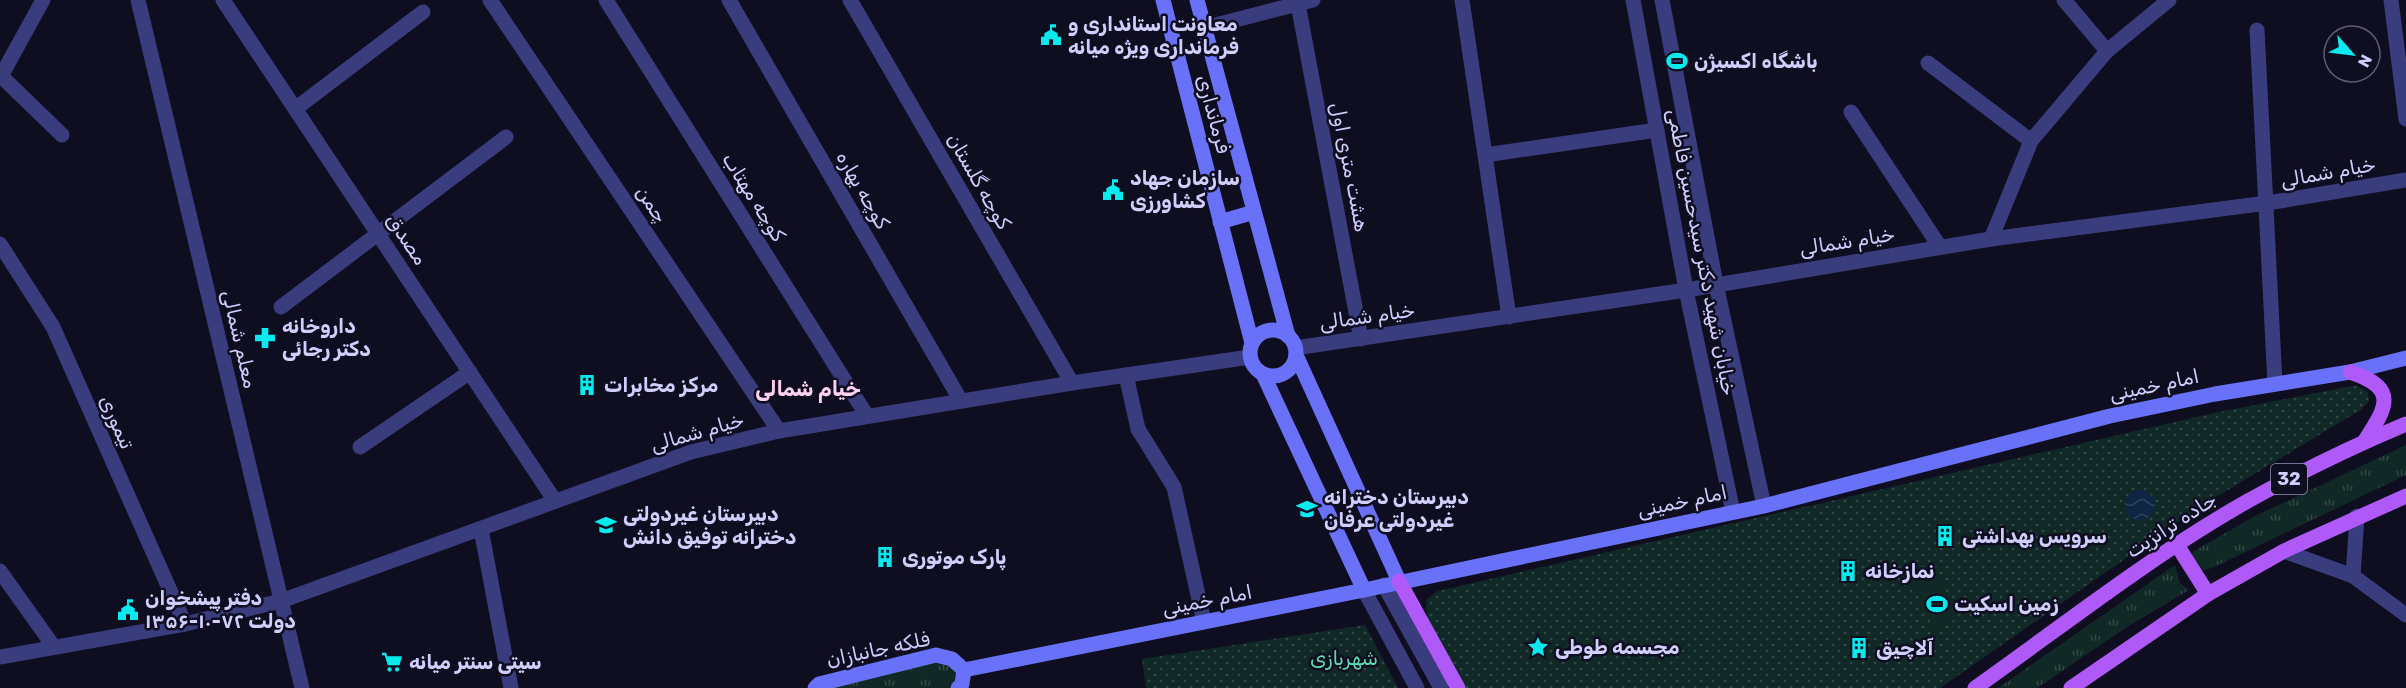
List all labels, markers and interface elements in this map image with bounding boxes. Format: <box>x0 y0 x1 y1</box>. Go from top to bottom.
place label: معاونت استانداری و فرمانداری ویژه میانه <box>1068 12 1239 59</box>
public building icon: معاونت استانداری و فرمانداری ویژه میانه <box>1039 23 1063 47</box>
north arrow <box>2322 24 2382 84</box>
sports icon: باشگاه اکسیژن <box>1665 49 1689 73</box>
place label: باشگاه اکسیژن <box>1694 49 1818 73</box>
text: N <box>2354 51 2376 70</box>
street label: فرمانداری <box>1192 72 1236 156</box>
street label: هشت متری اول <box>1326 100 1374 234</box>
street label: خیابان شهید دکتر سیدحسین فاطمی <box>1662 107 1742 397</box>
street label: کوچه گلستان <box>942 129 1016 233</box>
street label: کوچه بهاره <box>831 147 895 233</box>
street label: کوچه مهتاب <box>717 148 791 246</box>
street label: خیام شمالی <box>2278 152 2378 194</box>
place label: سازمان جهاد کشاورزی <box>1130 166 1240 213</box>
public building icon: سازمان جهاد کشاورزی <box>1101 178 1125 202</box>
street label: چمن <box>631 181 673 227</box>
street label: مصدق <box>381 209 433 269</box>
street label: خیام شمالی <box>1798 222 1897 262</box>
street label: معلم شمالی <box>216 287 263 391</box>
street label: خیام شمالی <box>1318 297 1417 337</box>
place label: داروخانه دکتر رجائی <box>282 314 371 361</box>
pharmacy icon: داروخانه دکتر رجائی <box>253 326 277 350</box>
street label: امام خمینی <box>2107 364 2202 408</box>
building icon: مرکز مخابرات <box>575 373 599 397</box>
place label: مرکز مخابرات <box>604 373 718 397</box>
district label: خیام شمالی <box>755 376 861 403</box>
street label: تیموری <box>95 391 139 453</box>
street label: خیام شمالی <box>647 407 747 459</box>
road number: 32 <box>2271 464 2307 494</box>
street label: امام خمینی <box>1635 480 1730 524</box>
place label: دبیرستان دخترانه غیردولتی عرفان <box>1324 485 1469 532</box>
street label: جاده ترانزیت <box>2121 487 2221 563</box>
school or university icon: دبیرستان دخترانه غیردولتی عرفان <box>1295 497 1319 521</box>
place label: دبیرستان غیردولتی دخترانه توفیق دانش <box>623 502 796 549</box>
school or university icon: دبیرستان غیردولتی دخترانه توفیق دانش <box>594 513 618 537</box>
building icon: سرویس بهداشتی <box>1933 524 1957 548</box>
place label: سرویس بهداشتی <box>1962 524 2107 548</box>
building icon: پارک موتوری <box>873 545 897 569</box>
place label: پارک موتوری <box>902 545 1006 571</box>
building icon: نمازخانه <box>1836 559 1860 583</box>
place label: نمازخانه <box>1865 559 1934 583</box>
street label: امام خمینی <box>1160 580 1254 622</box>
place label: دفتر پیشخوان دولت ۷۲-۱۰-۱۳۵۶ <box>145 586 296 633</box>
sports icon: زمین اسکیت <box>1925 592 1949 616</box>
place label: زمین اسکیت <box>1954 592 2059 616</box>
public building icon: دفتر پیشخوان دولت ۷۲-۱۰-۱۳۵۶ <box>116 598 140 622</box>
street label: فلکه جانبازان <box>824 626 932 672</box>
place icon: مجسمه طوطی <box>1526 635 1550 659</box>
place label: مجسمه طوطی <box>1555 635 1680 659</box>
building icon: آلاچیق <box>1847 636 1871 660</box>
place label: آلاچیق <box>1876 636 1933 660</box>
park label: شهربازی <box>1310 646 1378 670</box>
supermarket icon: سیتی سنتر میانه <box>380 650 404 674</box>
place label: سیتی سنتر میانه <box>409 650 542 674</box>

